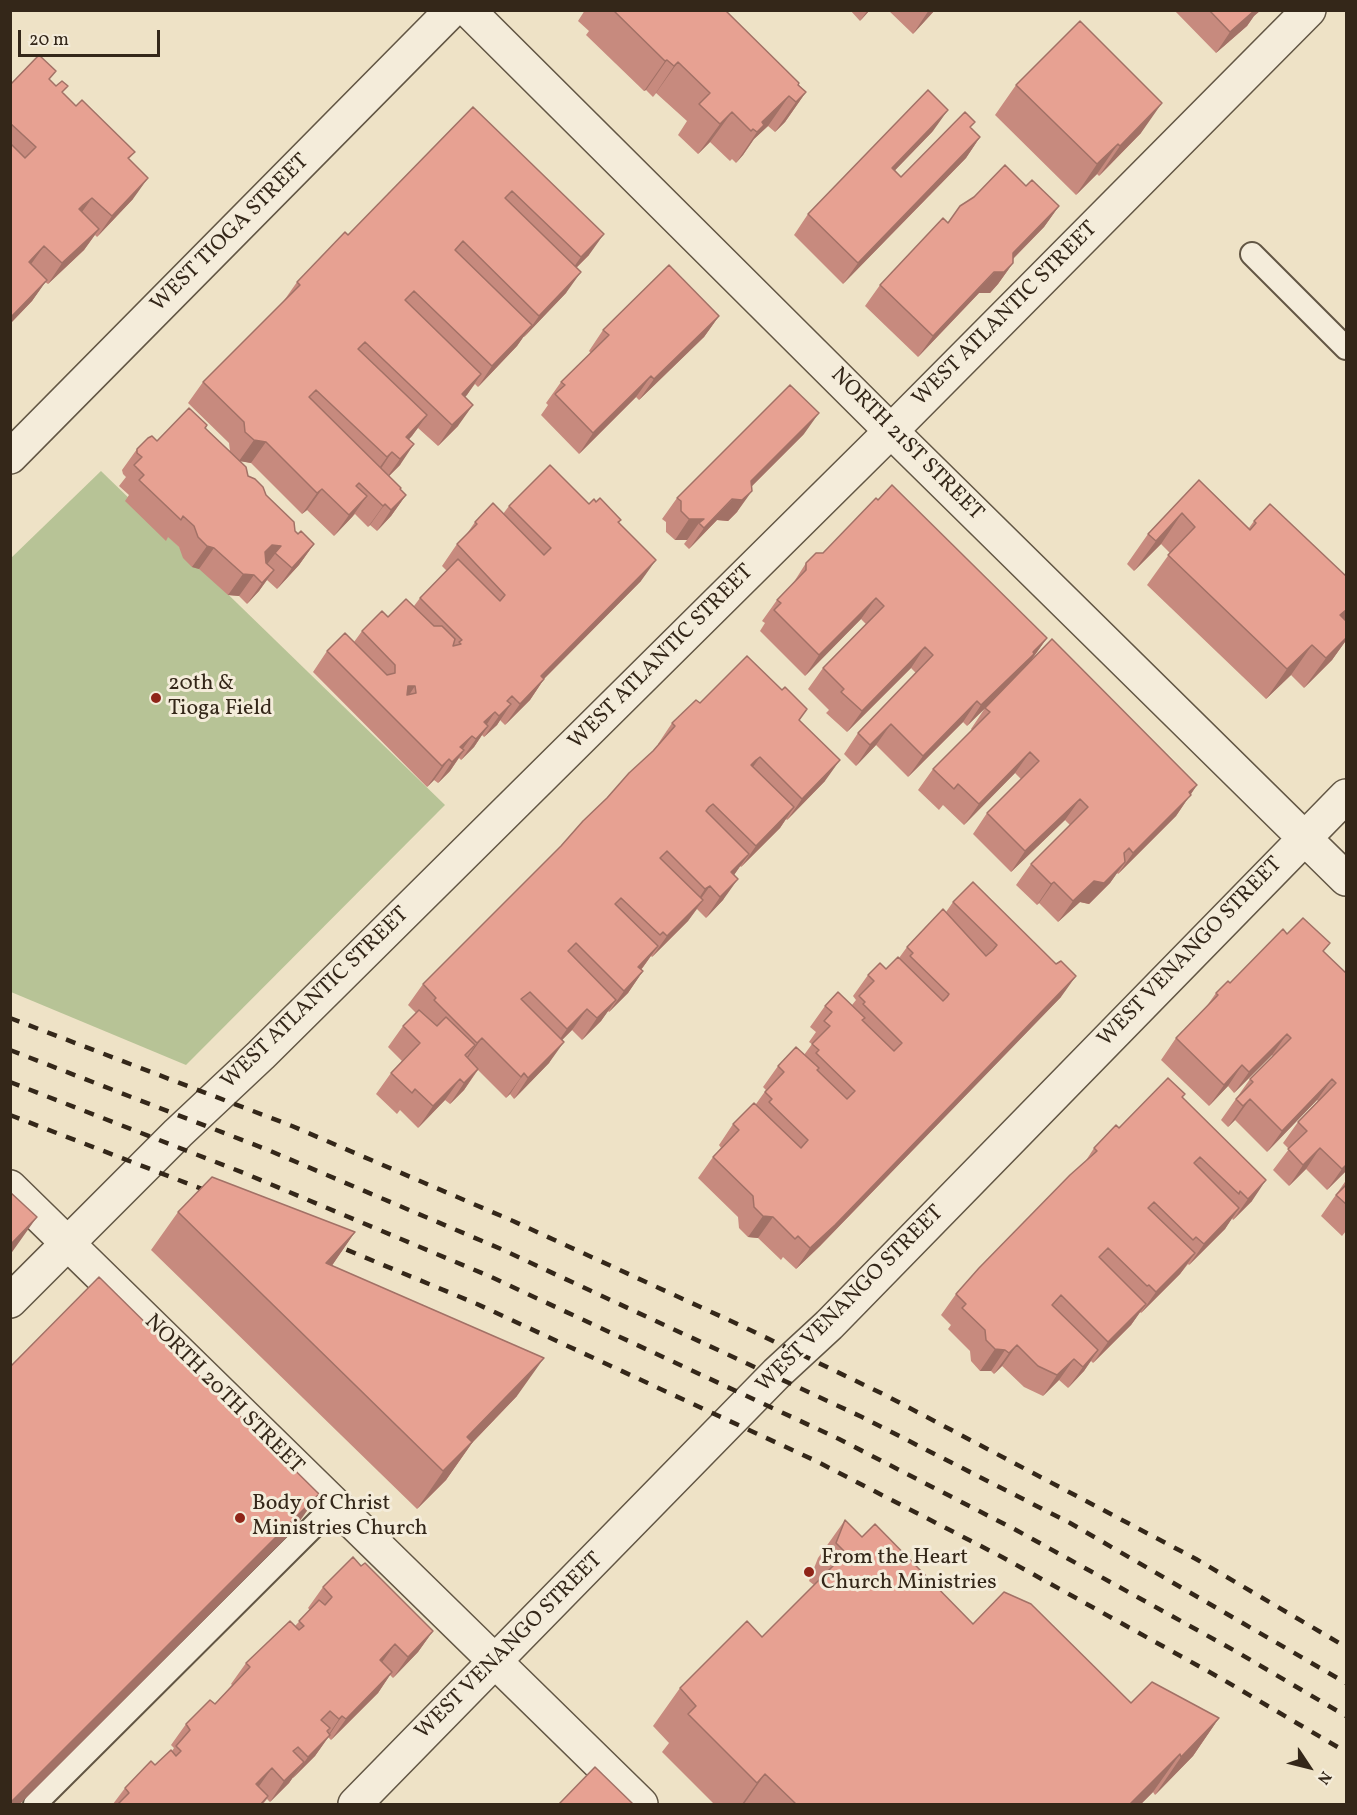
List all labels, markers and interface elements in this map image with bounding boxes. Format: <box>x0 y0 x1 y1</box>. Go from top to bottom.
scale bar <box>21 18 164 56</box>
text: 20 m <box>29 28 69 53</box>
street label: WEST TIOGA STREET <box>146 149 316 319</box>
street label: WEST ATLANTIC STREET <box>908 217 1104 413</box>
street label: NORTH 21ST STREET <box>824 363 988 527</box>
street label: WEST ATLANTIC STREET <box>564 560 760 756</box>
place label: 20th & Tioga Field <box>168 672 272 724</box>
marker: 20th & Tioga Field <box>149 691 163 705</box>
street label: WEST VENANGO STREET <box>1093 853 1289 1053</box>
street label: WEST ATLANTIC STREET <box>217 902 415 1096</box>
street label: WEST VENANGO STREET <box>752 1201 950 1399</box>
street label: NORTH 20TH STREET <box>138 1310 308 1480</box>
place label: Body of Christ Ministries Church <box>252 1492 428 1544</box>
marker: Body of Christ Ministries Church <box>233 1511 247 1525</box>
place label: From the Heart Church Ministries <box>821 1546 997 1598</box>
street label: WEST VENANGO STREET <box>411 1548 609 1746</box>
marker: From the Heart Church Ministries <box>802 1565 816 1579</box>
north arrow <box>1279 1737 1339 1797</box>
text: N <box>1311 1766 1336 1788</box>

